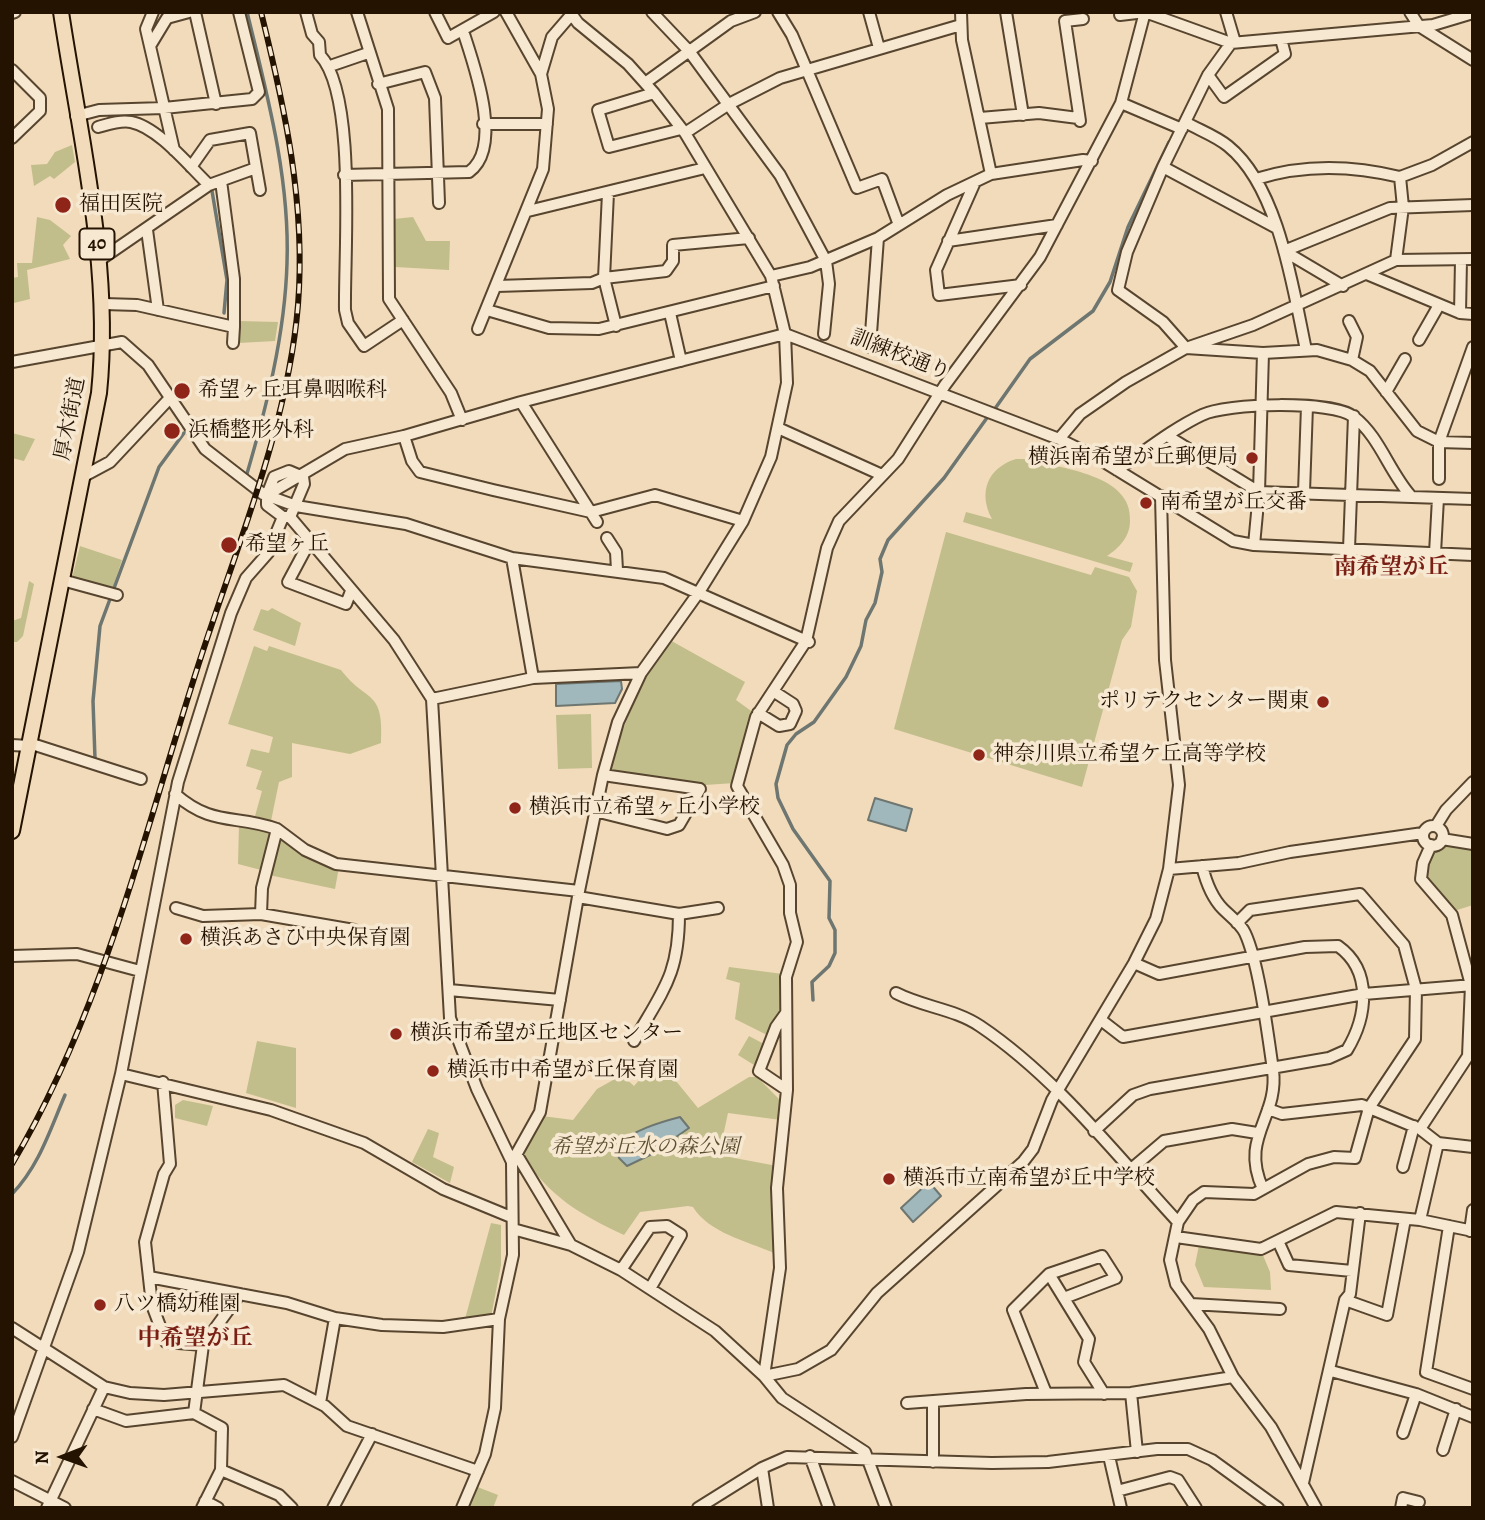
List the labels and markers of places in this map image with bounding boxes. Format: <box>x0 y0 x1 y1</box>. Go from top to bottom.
place label: 福田医院 <box>79 192 163 218</box>
marker: 福田医院 <box>53 195 73 215</box>
place label: 希望ヶ丘耳鼻咽喉科 <box>198 378 387 404</box>
marker: 希望ヶ丘耳鼻咽喉科 <box>172 381 192 401</box>
place label: 浜橋整形外科 <box>188 418 314 444</box>
marker: 浜橋整形外科 <box>162 421 182 441</box>
place label: 横浜南希望が丘郵便局 <box>1028 445 1238 471</box>
marker: 横浜南希望が丘郵便局 <box>1244 450 1260 466</box>
place label: 南希望が丘交番 <box>1160 490 1307 516</box>
marker: 南希望が丘交番 <box>1138 495 1154 511</box>
place label: 希望ヶ丘 <box>245 532 329 558</box>
marker: 希望ヶ丘 <box>219 535 239 555</box>
place label: ポリテクセンター関東 <box>1099 689 1309 715</box>
marker: ポリテクセンター関東 <box>1315 694 1331 710</box>
place label: 神奈川県立希望ケ丘高等学校 <box>993 742 1266 768</box>
marker: 神奈川県立希望ケ丘高等学校 <box>971 747 987 763</box>
place label: 横浜市立希望ヶ丘小学校 <box>529 795 760 821</box>
marker: 横浜市立希望ヶ丘小学校 <box>507 800 523 816</box>
place label: 横浜あさひ中央保育園 <box>200 926 410 952</box>
marker: 横浜あさひ中央保育園 <box>178 931 194 947</box>
place label: 横浜市希望が丘地区センター <box>410 1021 683 1047</box>
marker: 横浜市希望が丘地区センター <box>388 1026 404 1042</box>
place label: 横浜市中希望が丘保育園 <box>447 1058 678 1084</box>
marker: 横浜市中希望が丘保育園 <box>425 1063 441 1079</box>
place label: 横浜市立南希望が丘中学校 <box>903 1166 1155 1192</box>
marker: 横浜市立南希望が丘中学校 <box>881 1171 897 1187</box>
place label: 八ツ橋幼稚園 <box>114 1292 240 1318</box>
marker: 八ツ橋幼稚園 <box>92 1297 108 1313</box>

